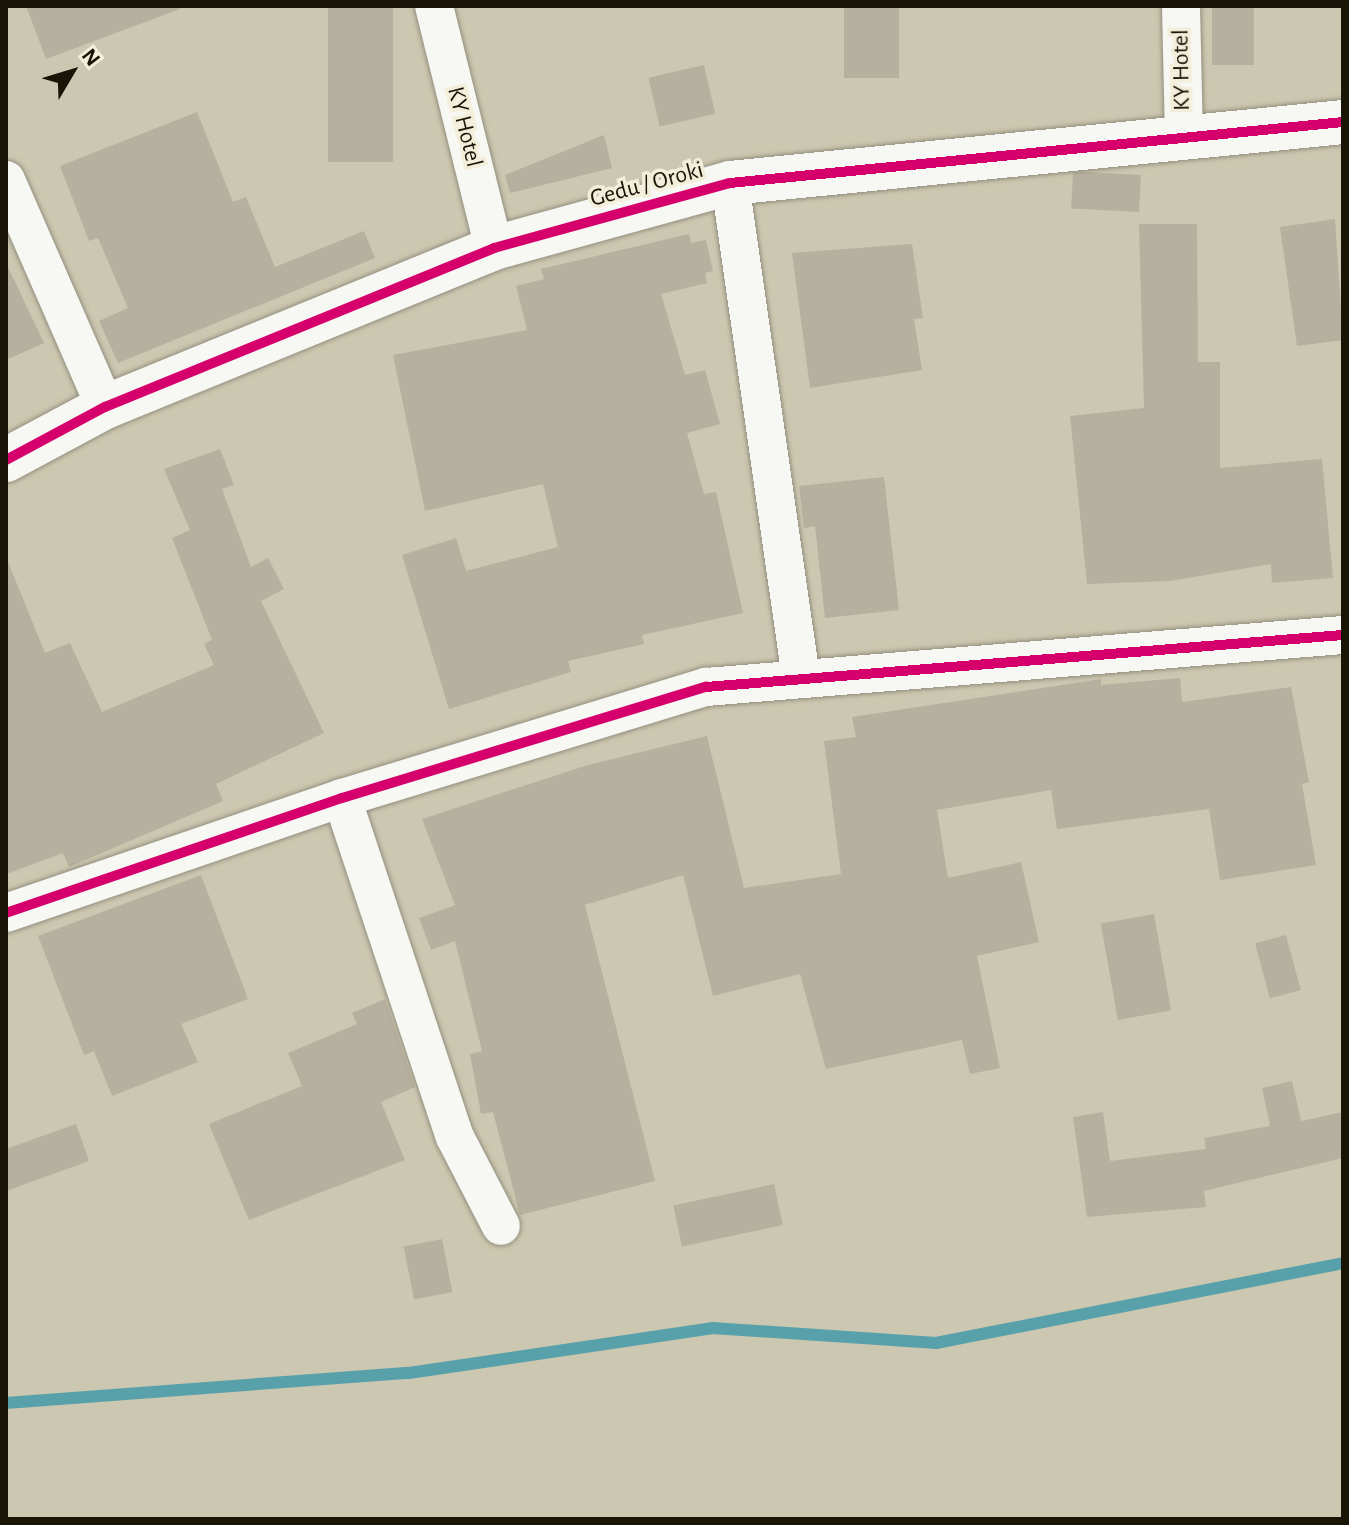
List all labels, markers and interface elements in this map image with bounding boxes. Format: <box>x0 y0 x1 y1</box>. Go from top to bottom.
street label: KY Hotel <box>1167 29 1197 111</box>
north arrow <box>32 32 112 112</box>
text: N <box>78 44 104 70</box>
street label: KY Hotel <box>440 84 488 170</box>
street label: Gedu / Oroki <box>587 156 707 214</box>

